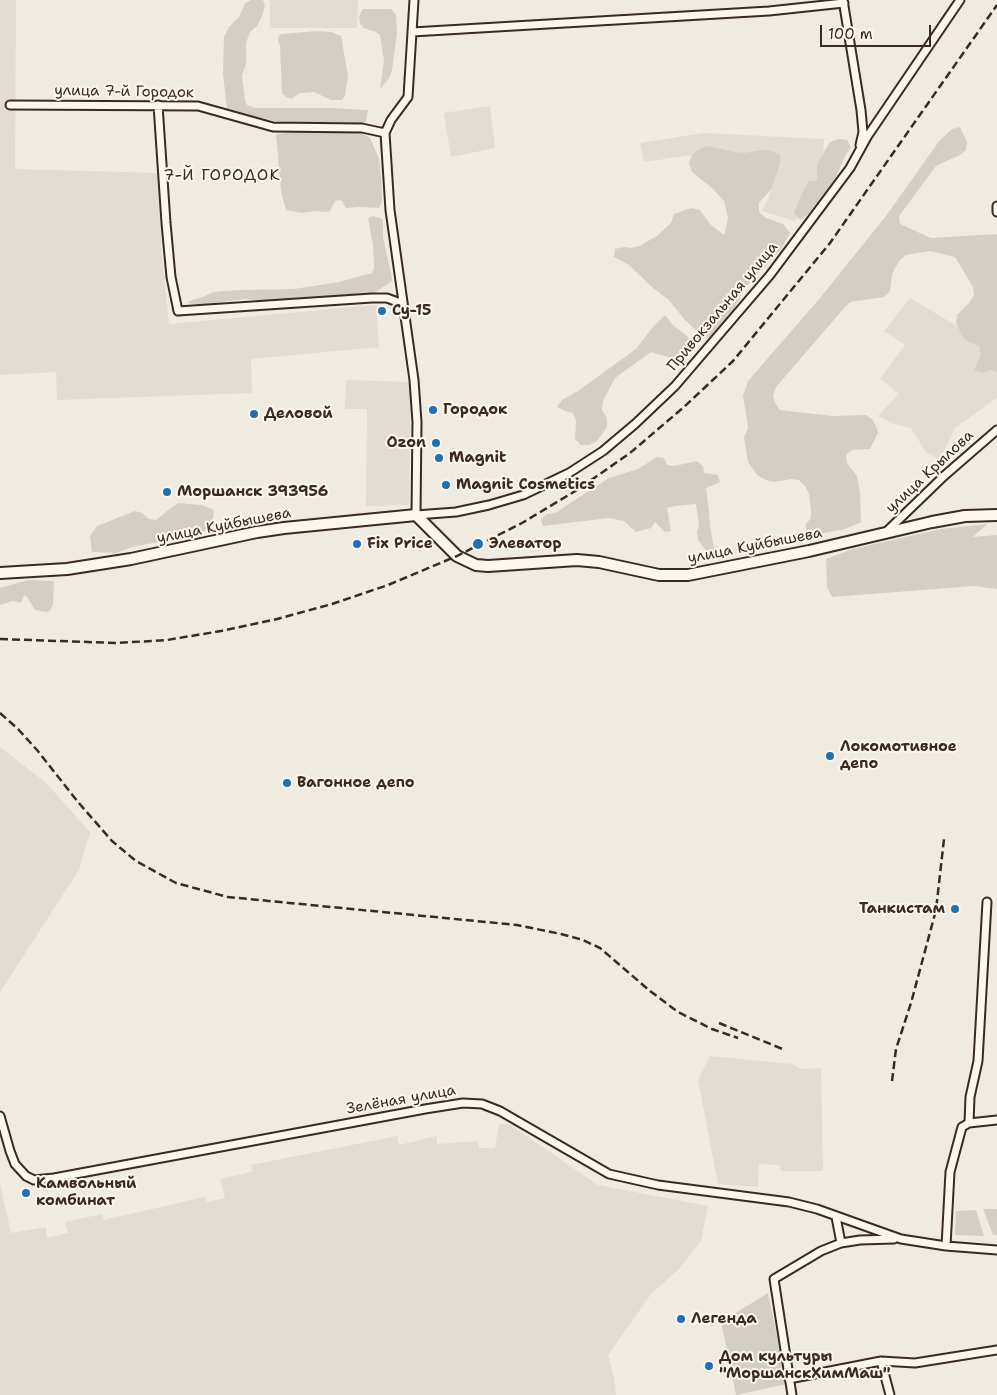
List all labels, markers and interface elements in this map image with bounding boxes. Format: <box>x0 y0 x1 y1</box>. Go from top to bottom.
scale bar <box>822 15 933 47</box>
text: 100 m <box>828 24 873 44</box>
street label: улица 7-й Городок <box>54 82 194 102</box>
district label: 7-Й ГОРОДОК <box>162 166 282 186</box>
street label: Привокзальная улица <box>664 239 782 375</box>
place label: Су-15 <box>392 302 431 320</box>
marker: Су-15 <box>376 305 388 317</box>
place label: Городок <box>443 401 508 419</box>
marker: Городок <box>427 404 439 416</box>
place label: Деловой <box>264 405 333 423</box>
marker: Деловой <box>248 408 260 420</box>
street label: улица Крылова <box>882 427 978 517</box>
place label: Ozon <box>386 434 426 452</box>
marker: Ozon <box>430 437 442 449</box>
place label: Magnit <box>449 449 506 467</box>
marker: Magnit <box>433 452 445 464</box>
place label: Magnit Cosmetics <box>456 476 595 494</box>
marker: Magnit Cosmetics <box>440 479 452 491</box>
place label: Моршанск 393956 <box>177 483 328 501</box>
marker: Моршанск 393956 <box>161 486 173 498</box>
street label: улица Куйбышева <box>155 504 293 548</box>
street label: улица Куйбышева <box>686 524 824 568</box>
place label: Fix Price <box>367 535 433 553</box>
place label: Элеватор <box>489 535 562 553</box>
marker: Элеватор <box>471 537 485 551</box>
marker: Fix Price <box>351 538 363 550</box>
place label: Локомотивное депо <box>840 738 957 773</box>
marker: Локомотивное депо <box>824 750 836 762</box>
place label: Вагонное депо <box>297 774 415 792</box>
marker: Вагонное депо <box>281 777 293 789</box>
place label: Танкистам <box>859 900 945 918</box>
marker: Танкистам <box>949 903 961 915</box>
street label: Зелёная улица <box>345 1082 457 1118</box>
place label: Камвольный комбинат <box>36 1175 136 1210</box>
marker: Камвольный комбинат <box>20 1187 32 1199</box>
place label: Легенда <box>691 1310 757 1328</box>
marker: Легенда <box>675 1313 687 1325</box>
place label: Дом культуры "МоршанскХимМаш" <box>719 1348 891 1383</box>
marker: Дом культуры "МоршанскХимМаш" <box>703 1360 715 1372</box>

